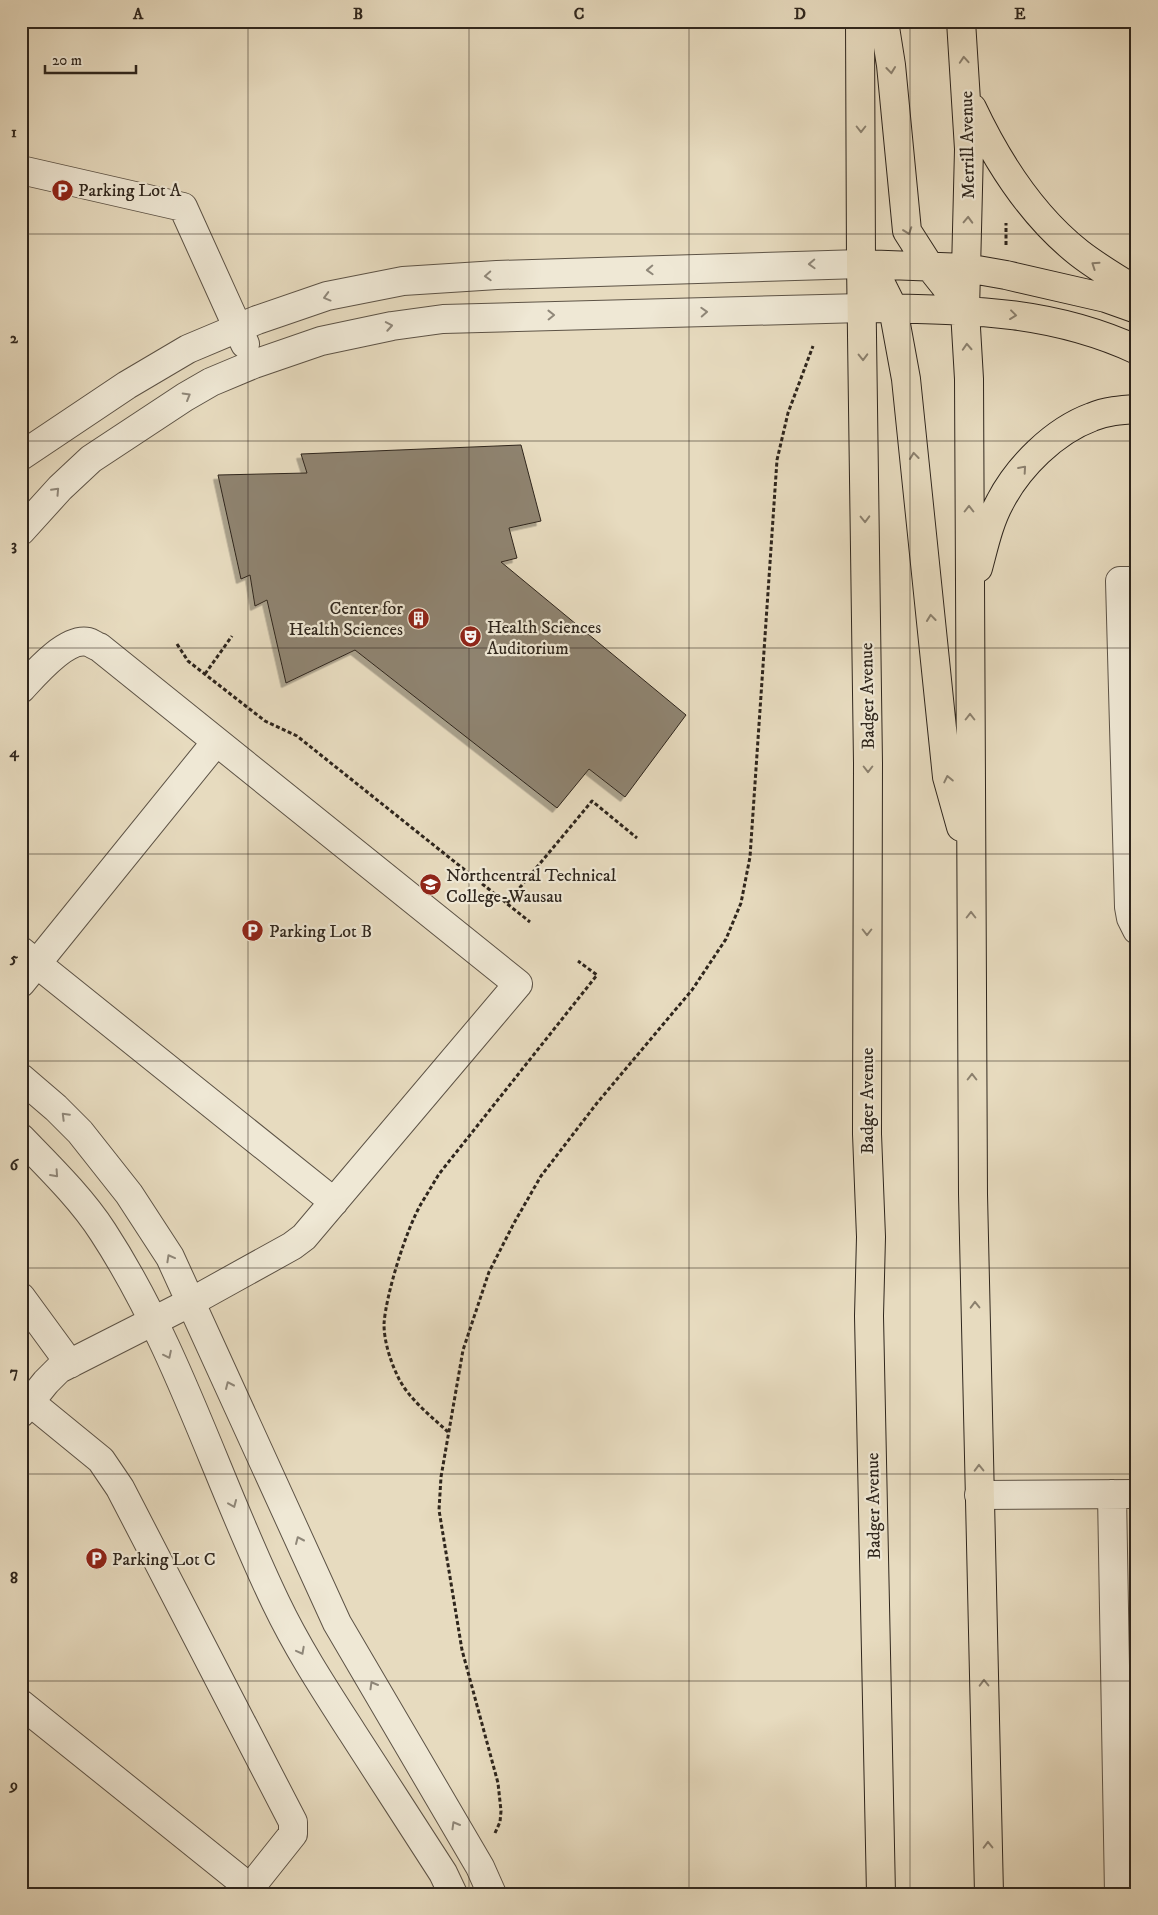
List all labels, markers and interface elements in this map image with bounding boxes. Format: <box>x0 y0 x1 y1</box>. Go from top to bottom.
text: A <box>132 4 144 24</box>
text: B <box>353 4 363 24</box>
text: C <box>574 4 584 24</box>
text: D <box>794 4 806 24</box>
text: E <box>1014 4 1026 24</box>
scale bar <box>45 42 136 74</box>
text: 20 m <box>52 51 82 70</box>
one-way arrow <box>959 56 970 64</box>
one-way arrow <box>885 66 896 74</box>
street label: Merrill Avenue <box>956 91 980 199</box>
text: 1 <box>11 122 17 142</box>
one-way arrow <box>856 125 866 133</box>
parking icon: Parking Lot A <box>50 178 74 202</box>
place label: Parking Lot A <box>78 180 182 202</box>
one-way arrow <box>963 215 974 223</box>
one-way arrow <box>902 226 912 235</box>
one-way arrow <box>808 259 816 270</box>
one-way arrow <box>1092 262 1101 271</box>
one-way arrow <box>646 265 654 276</box>
one-way arrow <box>483 271 491 282</box>
one-way arrow <box>323 291 331 301</box>
one-way arrow <box>700 306 708 317</box>
one-way arrow <box>1010 309 1018 320</box>
one-way arrow <box>547 310 555 321</box>
one-way arrow <box>385 322 394 332</box>
text: 2 <box>10 328 19 348</box>
one-way arrow <box>961 342 972 350</box>
one-way arrow <box>858 353 868 361</box>
one-way arrow <box>182 392 191 402</box>
one-way arrow <box>909 452 920 460</box>
one-way arrow <box>1018 466 1027 475</box>
one-way arrow <box>50 488 59 497</box>
one-way arrow <box>964 505 974 512</box>
one-way arrow <box>860 516 870 523</box>
text: 3 <box>11 535 17 555</box>
place label: Center for Health Sciences <box>289 598 403 641</box>
building icon: Center for Health Sciences <box>407 606 431 630</box>
one-way arrow <box>926 614 937 622</box>
place label: Health Sciences Auditorium <box>487 617 601 660</box>
theatre icon: Health Sciences Auditorium <box>459 625 483 649</box>
street label: Badger Avenue <box>856 642 880 750</box>
one-way arrow <box>965 713 975 720</box>
text: 4 <box>8 742 19 762</box>
one-way arrow <box>863 766 873 773</box>
one-way arrow <box>944 775 954 784</box>
place label: Northcentral Technical College-Wausau <box>446 865 617 908</box>
school or university icon: Northcentral Technical College-Wausau <box>418 873 442 897</box>
one-way arrow <box>966 910 976 918</box>
parking icon: Parking Lot B <box>241 919 265 943</box>
place label: Parking Lot B <box>269 921 372 943</box>
one-way arrow <box>862 928 872 936</box>
text: 5 <box>9 948 18 968</box>
street label: Badger Avenue <box>857 1048 879 1154</box>
one-way arrow <box>967 1073 977 1080</box>
one-way arrow <box>62 1113 71 1122</box>
text: 6 <box>10 1155 20 1175</box>
one-way arrow <box>49 1168 58 1177</box>
one-way arrow <box>166 1254 176 1263</box>
one-way arrow <box>970 1301 980 1308</box>
one-way arrow <box>162 1350 173 1359</box>
text: 7 <box>10 1362 18 1382</box>
one-way arrow <box>225 1381 235 1390</box>
street label: Badger Avenue <box>862 1452 886 1560</box>
one-way arrow <box>973 1463 984 1471</box>
one-way arrow <box>226 1499 237 1508</box>
one-way arrow <box>295 1536 305 1545</box>
parking icon: Parking Lot C <box>84 1547 108 1571</box>
place label: Parking Lot C <box>112 1549 216 1571</box>
text: 8 <box>10 1568 18 1588</box>
one-way arrow <box>295 1646 305 1655</box>
one-way arrow <box>978 1678 989 1686</box>
one-way arrow <box>370 1681 380 1690</box>
text: 9 <box>9 1775 18 1795</box>
one-way arrow <box>451 1822 461 1831</box>
one-way arrow <box>982 1841 993 1849</box>

